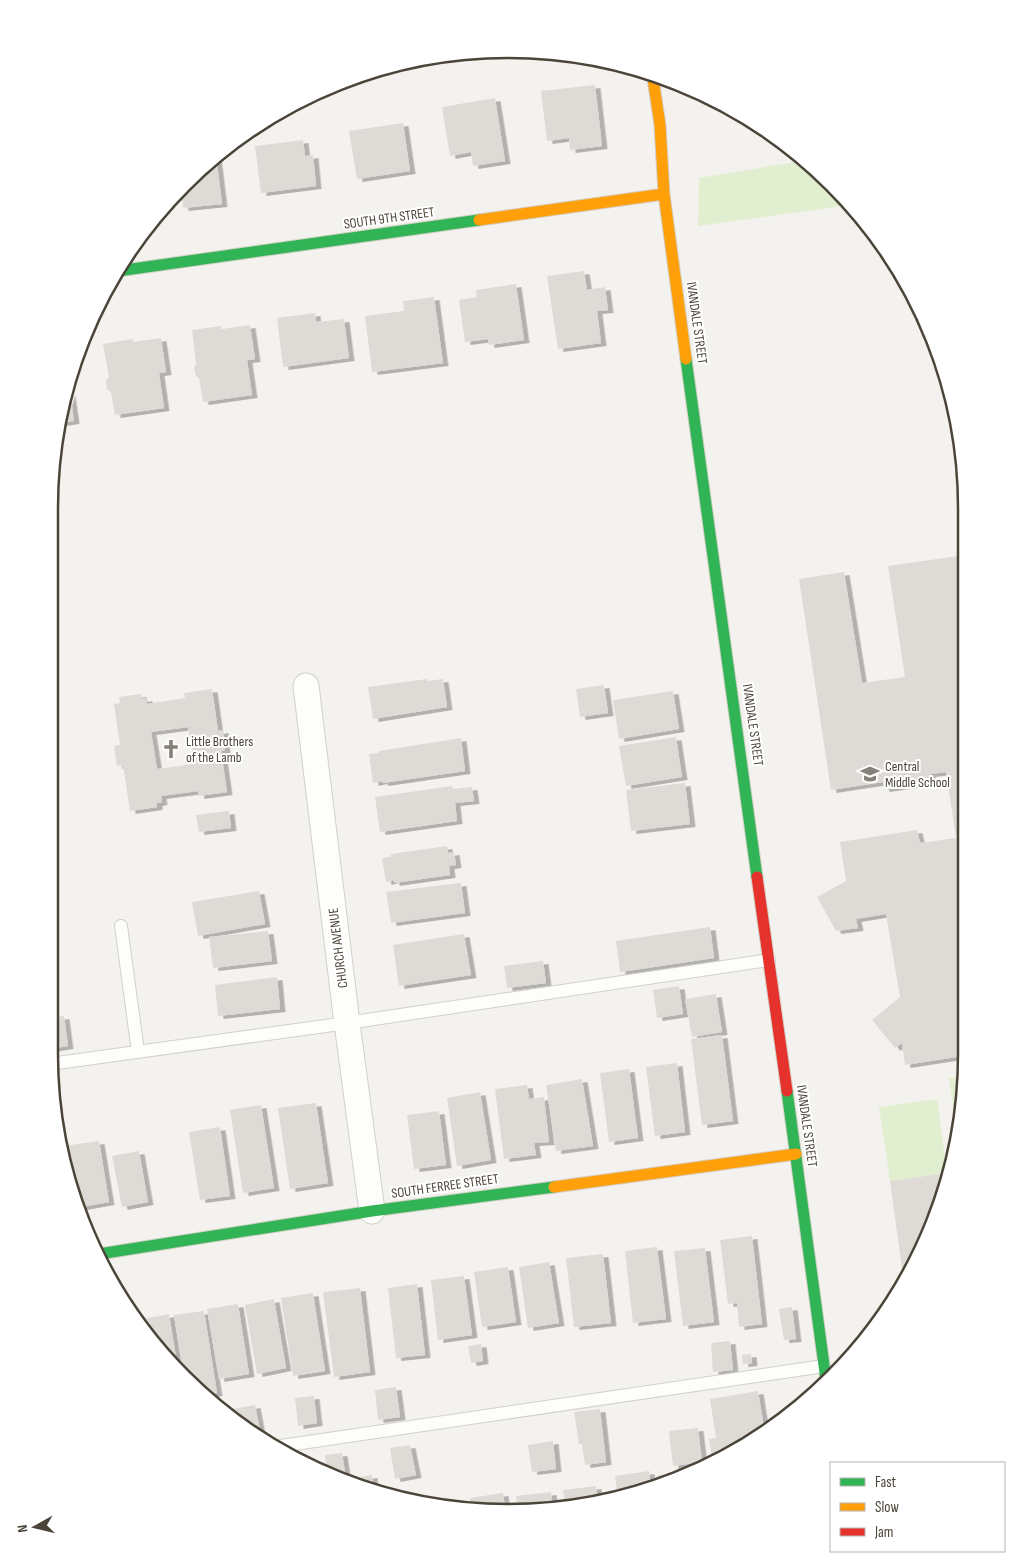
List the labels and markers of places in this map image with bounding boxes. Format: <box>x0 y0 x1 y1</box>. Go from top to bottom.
place label: Little Brothers of the Lamb <box>186 733 253 766</box>
church icon: Little Brothers of the Lamb <box>160 738 182 760</box>
place label: Central Middle School <box>885 758 950 791</box>
school or university icon: Central Middle School <box>859 763 881 785</box>

